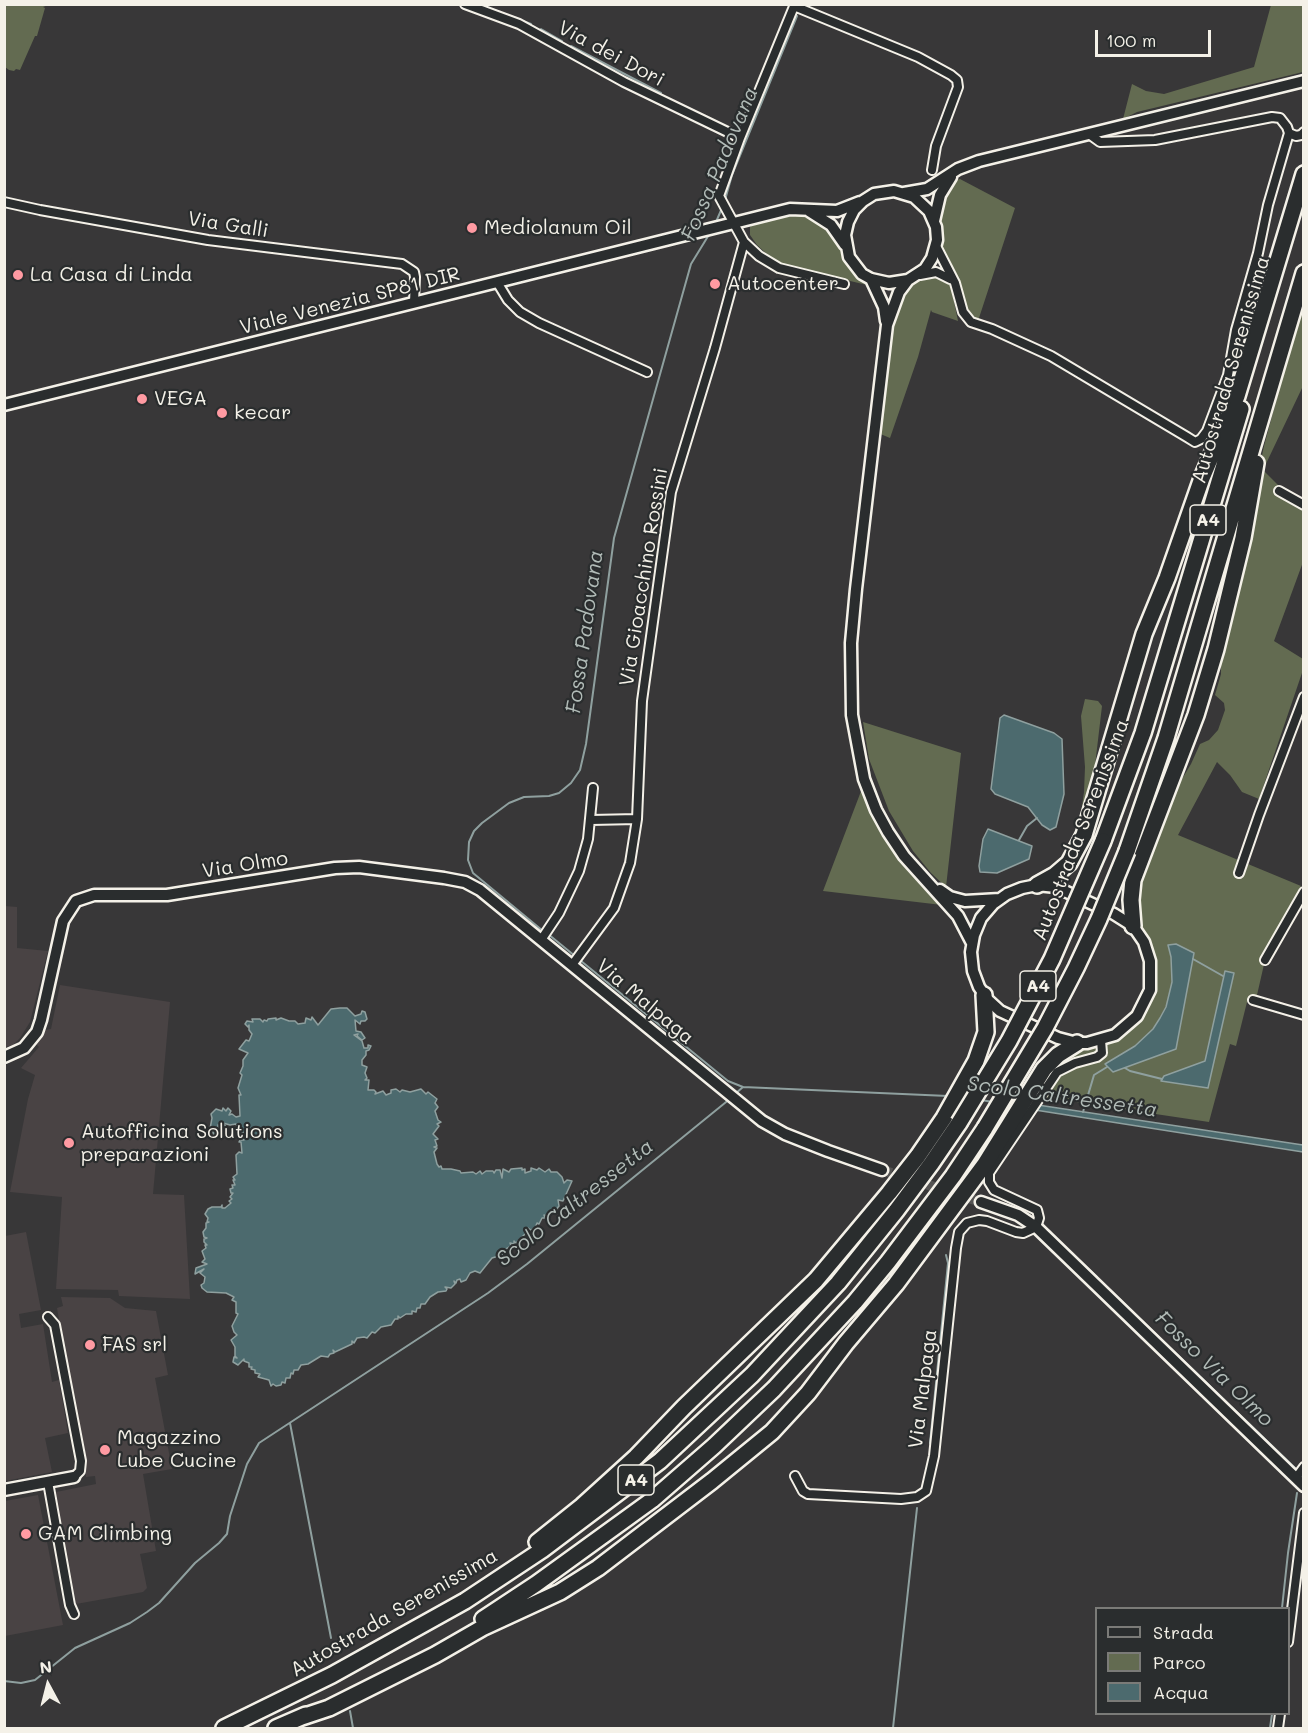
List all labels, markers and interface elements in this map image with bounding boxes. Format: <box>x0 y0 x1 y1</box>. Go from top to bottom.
street label: Via dei Dori <box>554 16 668 92</box>
scale bar <box>1098 18 1214 56</box>
text: 100 m <box>1106 28 1156 52</box>
water label: Fossa Padovana <box>676 83 764 245</box>
street label: Via Galli <box>186 207 270 243</box>
place label: Mediolanum Oil <box>484 216 632 240</box>
marker: Mediolanum Oil <box>465 221 479 235</box>
street label: Autostrada Serenissima <box>1187 254 1275 486</box>
street label: Viale Venezia SP81 DIR <box>237 262 463 340</box>
place label: La Casa di Linda <box>30 263 193 287</box>
marker: La Casa di Linda <box>11 268 25 282</box>
place label: Autocenter <box>727 272 839 296</box>
marker: Autocenter <box>708 277 722 291</box>
place label: VEGA <box>154 387 207 411</box>
marker: VEGA <box>135 392 149 406</box>
place label: kecar <box>234 401 291 425</box>
marker: kecar <box>215 406 229 420</box>
street label: Via Gioacchino Rossini <box>615 466 673 688</box>
road number: A4 <box>1190 505 1226 535</box>
water label: Fossa Padovana <box>561 549 609 715</box>
street label: Autostrada Serenissima <box>1028 716 1134 944</box>
street label: Via Olmo <box>200 846 290 884</box>
street label: Via Malpaga <box>591 954 699 1050</box>
road number: A4 <box>1020 971 1056 1001</box>
water label: Scolo Caltressetta <box>965 1071 1159 1123</box>
place label: Autofficina Solutions preparazioni <box>81 1120 283 1167</box>
water label: Scolo Caltressetta <box>492 1134 658 1272</box>
marker: Autofficina Solutions preparazioni <box>62 1136 76 1150</box>
water label: Fosso Via Olmo <box>1149 1306 1279 1432</box>
street label: Via Malpaga <box>904 1328 942 1450</box>
place label: FAS srl <box>102 1333 167 1357</box>
marker: FAS srl <box>83 1338 97 1352</box>
place label: Magazzino Lube Cucine <box>117 1426 237 1473</box>
marker: Magazzino Lube Cucine <box>98 1443 112 1457</box>
road number: A4 <box>618 1465 654 1495</box>
place label: GAM Climbing <box>38 1522 172 1546</box>
marker: GAM Climbing <box>19 1527 33 1541</box>
street label: Autostrada Serenissima <box>286 1544 502 1682</box>
legend <box>1095 1607 1290 1715</box>
text: Strada <box>1153 1620 1214 1644</box>
text: Parco <box>1153 1650 1206 1674</box>
north arrow <box>18 1655 78 1715</box>
text: N <box>38 1655 53 1678</box>
text: Acqua <box>1153 1680 1209 1704</box>

